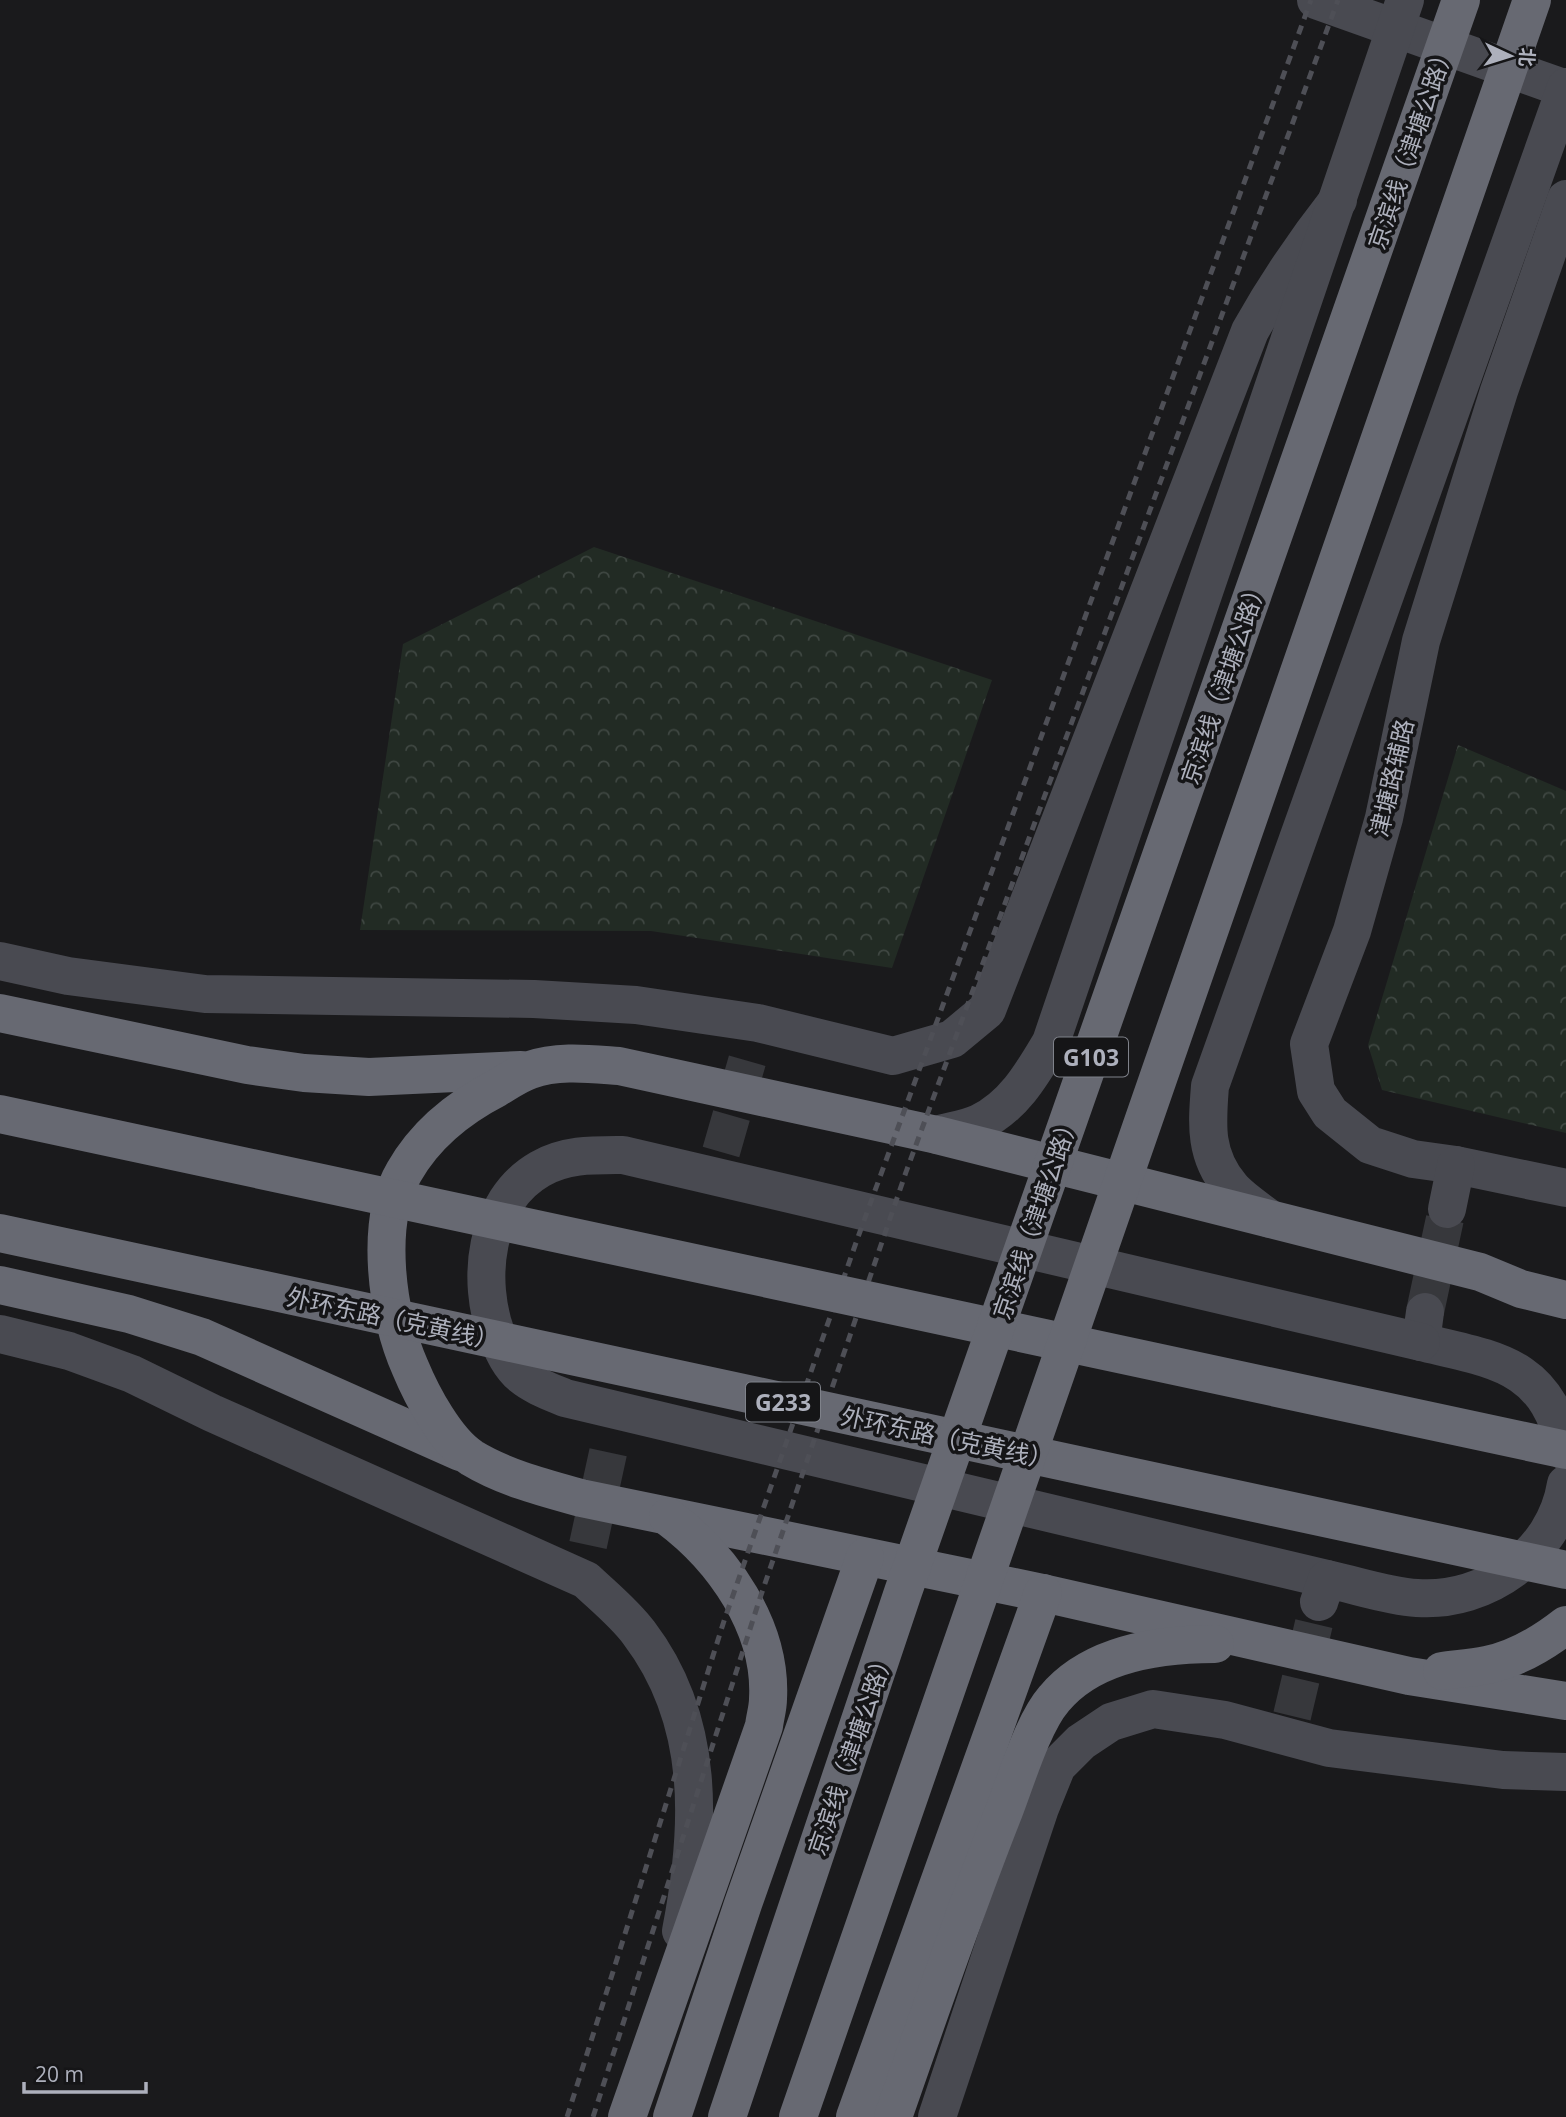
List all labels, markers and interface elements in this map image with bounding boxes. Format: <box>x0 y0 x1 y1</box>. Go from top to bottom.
north arrow <box>1475 21 1545 91</box>
street label: 京滨线（津塘公路） <box>1359 39 1461 253</box>
text: 北 <box>1513 47 1541 68</box>
street label: 京滨线（津塘公路） <box>1172 574 1274 788</box>
street label: 津塘路辅路 <box>1361 716 1421 840</box>
road number: G103 <box>1054 1038 1128 1076</box>
street label: 京滨线（津塘公路） <box>984 1109 1086 1323</box>
street label: 外环东路（克黄线） <box>284 1279 502 1357</box>
road number: G233 <box>746 1382 820 1422</box>
street label: 外环东路（克黄线） <box>838 1398 1056 1476</box>
street label: 京滨线（津塘公路） <box>799 1645 901 1859</box>
scale bar <box>24 2050 147 2094</box>
text: 20 m <box>35 2060 84 2088</box>

